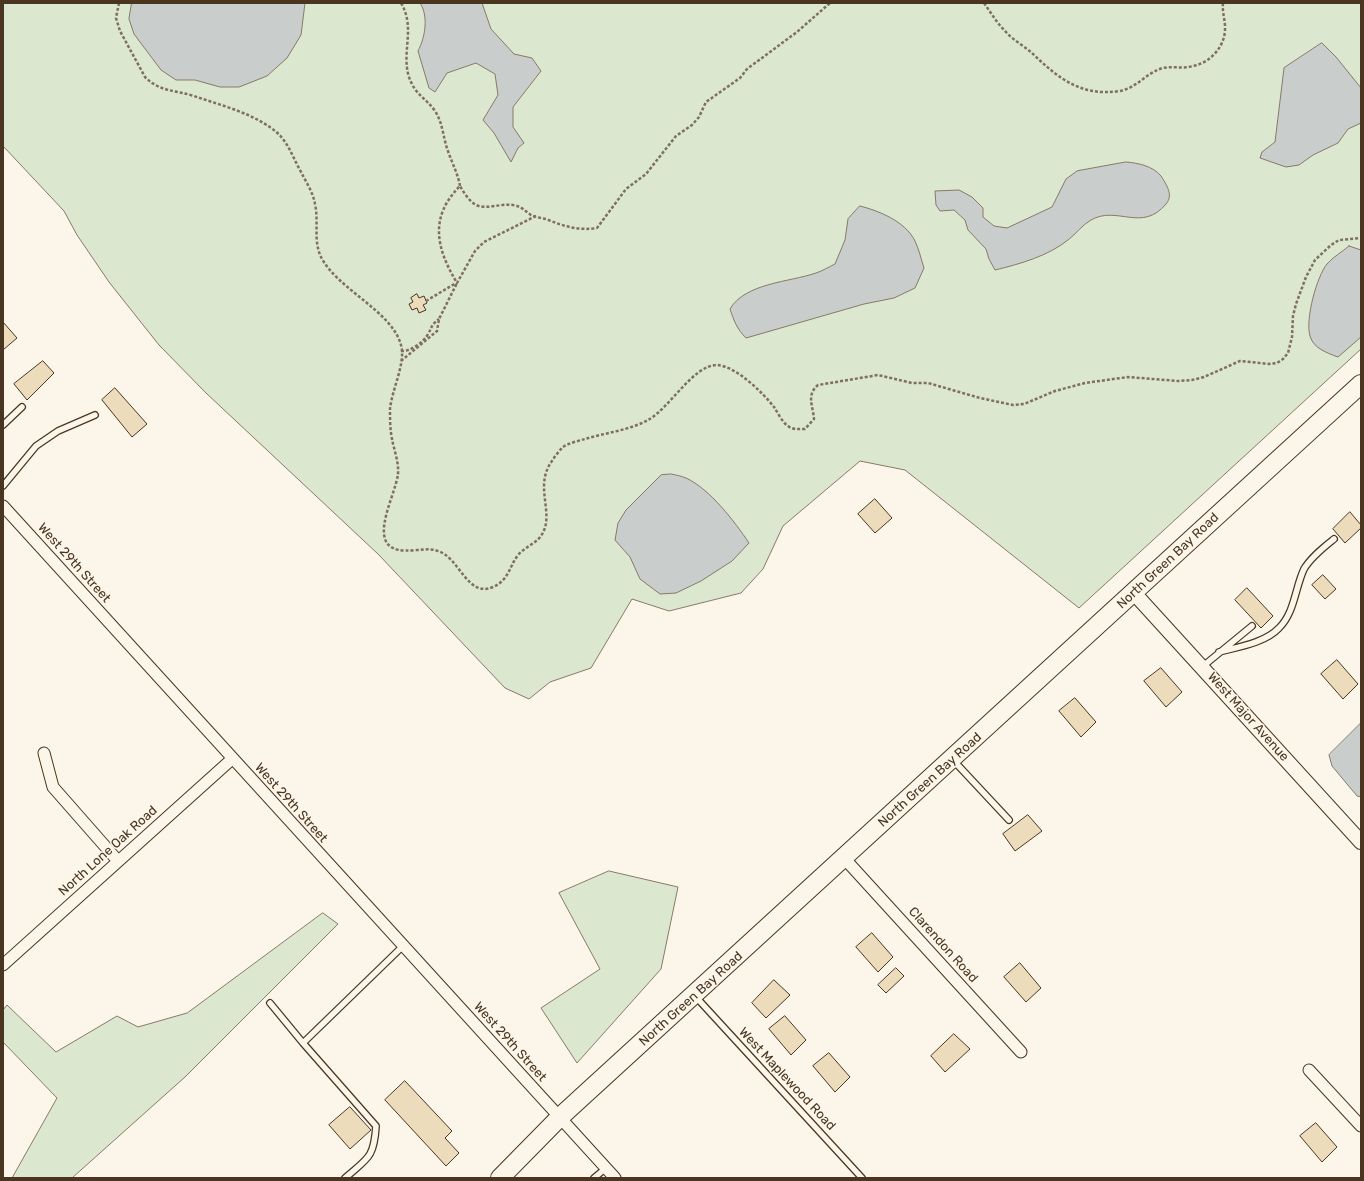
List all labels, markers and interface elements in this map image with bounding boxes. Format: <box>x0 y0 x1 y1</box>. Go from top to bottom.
street label: North Green Bay Road <box>1114 510 1222 612</box>
street label: West 29th Street <box>34 520 114 606</box>
street label: West Major Avenue <box>1204 669 1292 765</box>
street label: North Green Bay Road <box>875 729 985 831</box>
street label: West 29th Street <box>251 760 331 846</box>
street label: North Lone Oak Road <box>55 803 161 899</box>
street label: Clarendon Road <box>905 904 981 986</box>
street label: North Green Bay Road <box>636 948 746 1050</box>
street label: West 29th Street <box>470 999 550 1085</box>
street label: West Maplewood Road <box>735 1024 839 1134</box>

